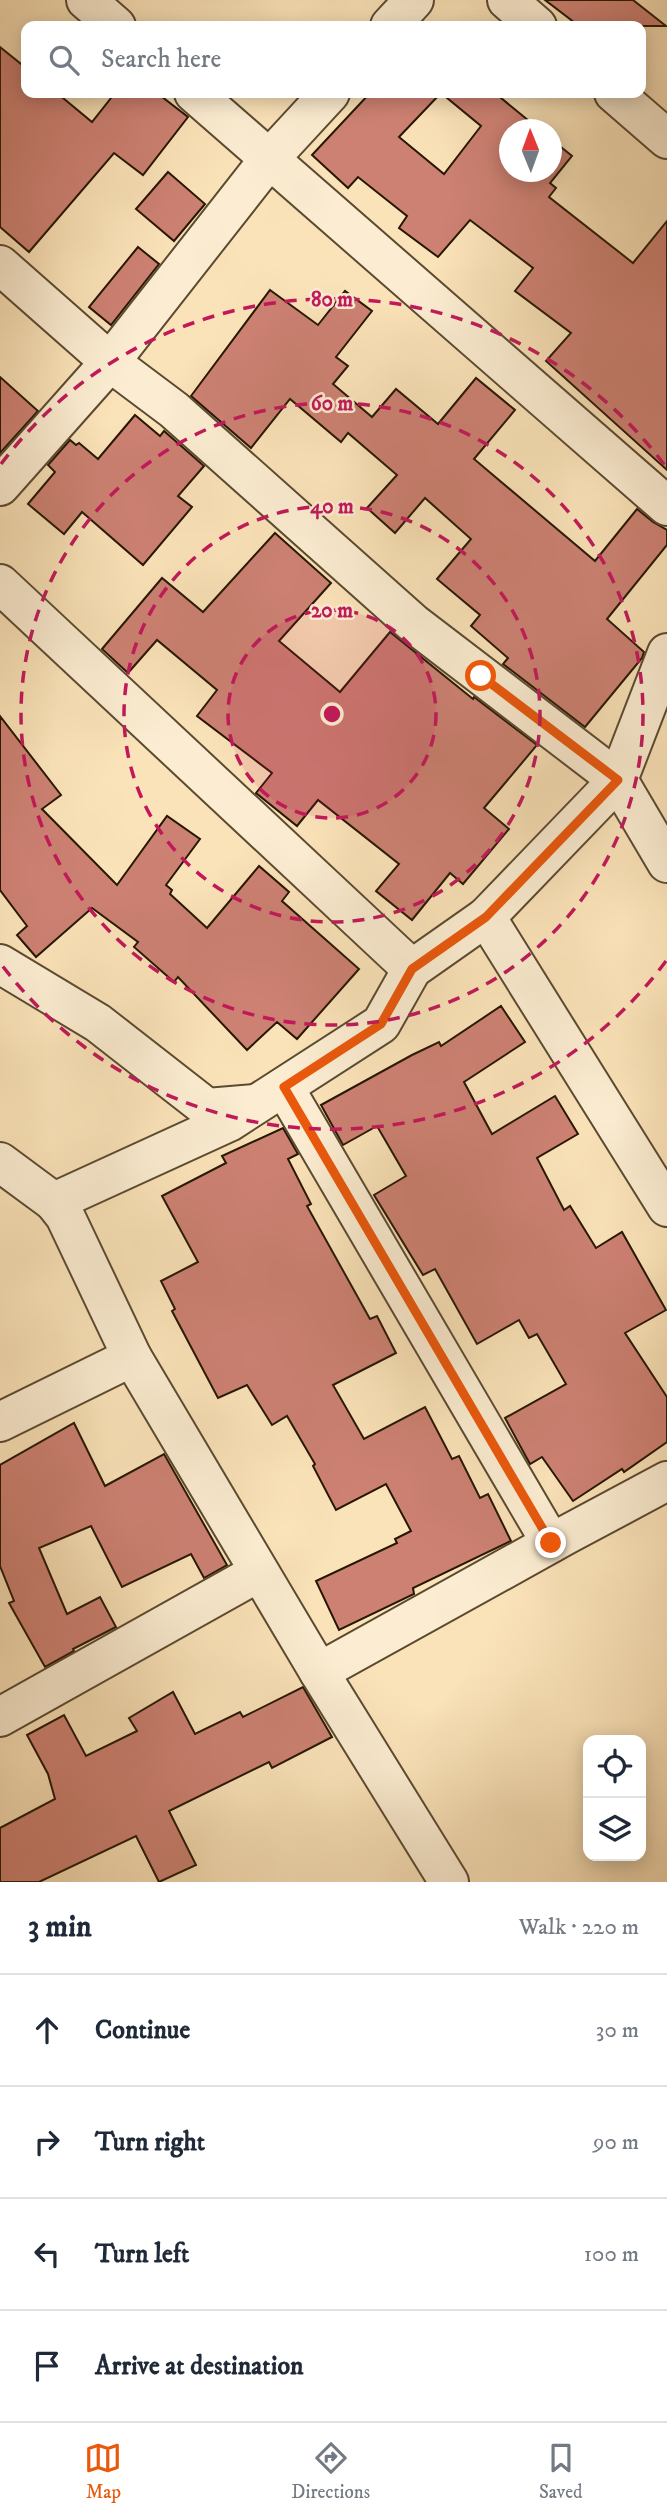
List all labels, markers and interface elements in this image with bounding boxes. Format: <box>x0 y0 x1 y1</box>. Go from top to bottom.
search box <box>21 21 646 98</box>
icon: search <box>45 41 83 79</box>
text: Search here <box>101 43 221 76</box>
north arrow <box>499 119 562 182</box>
text: 80 m <box>311 287 353 313</box>
text: 60 m <box>311 391 353 417</box>
text: 40 m <box>310 494 354 520</box>
text: 20 m <box>311 598 353 624</box>
route start <box>465 660 496 691</box>
centre of rings <box>320 702 344 726</box>
route end <box>535 1527 566 1558</box>
map controls <box>583 1735 646 1861</box>
button: locate <box>583 1735 646 1798</box>
button: layers <box>583 1798 646 1861</box>
text: 3 min <box>28 1909 92 1946</box>
text: Walk · 220 m <box>519 1913 639 1942</box>
icon: ahead <box>28 2011 66 2049</box>
text: Continue <box>95 2014 190 2047</box>
text: 30 m <box>596 2016 639 2045</box>
icon: right <box>28 2123 66 2161</box>
text: Turn right <box>95 2126 205 2159</box>
text: 90 m <box>593 2128 639 2157</box>
icon: left <box>28 2235 66 2273</box>
text: Turn left <box>95 2238 189 2271</box>
text: 100 m <box>584 2240 639 2269</box>
icon: arrive <box>28 2347 66 2385</box>
text: Arrive at destination <box>95 2350 304 2383</box>
tab: Map <box>84 2439 122 2504</box>
tab: Directions <box>291 2439 370 2504</box>
tab: Saved <box>539 2439 583 2504</box>

